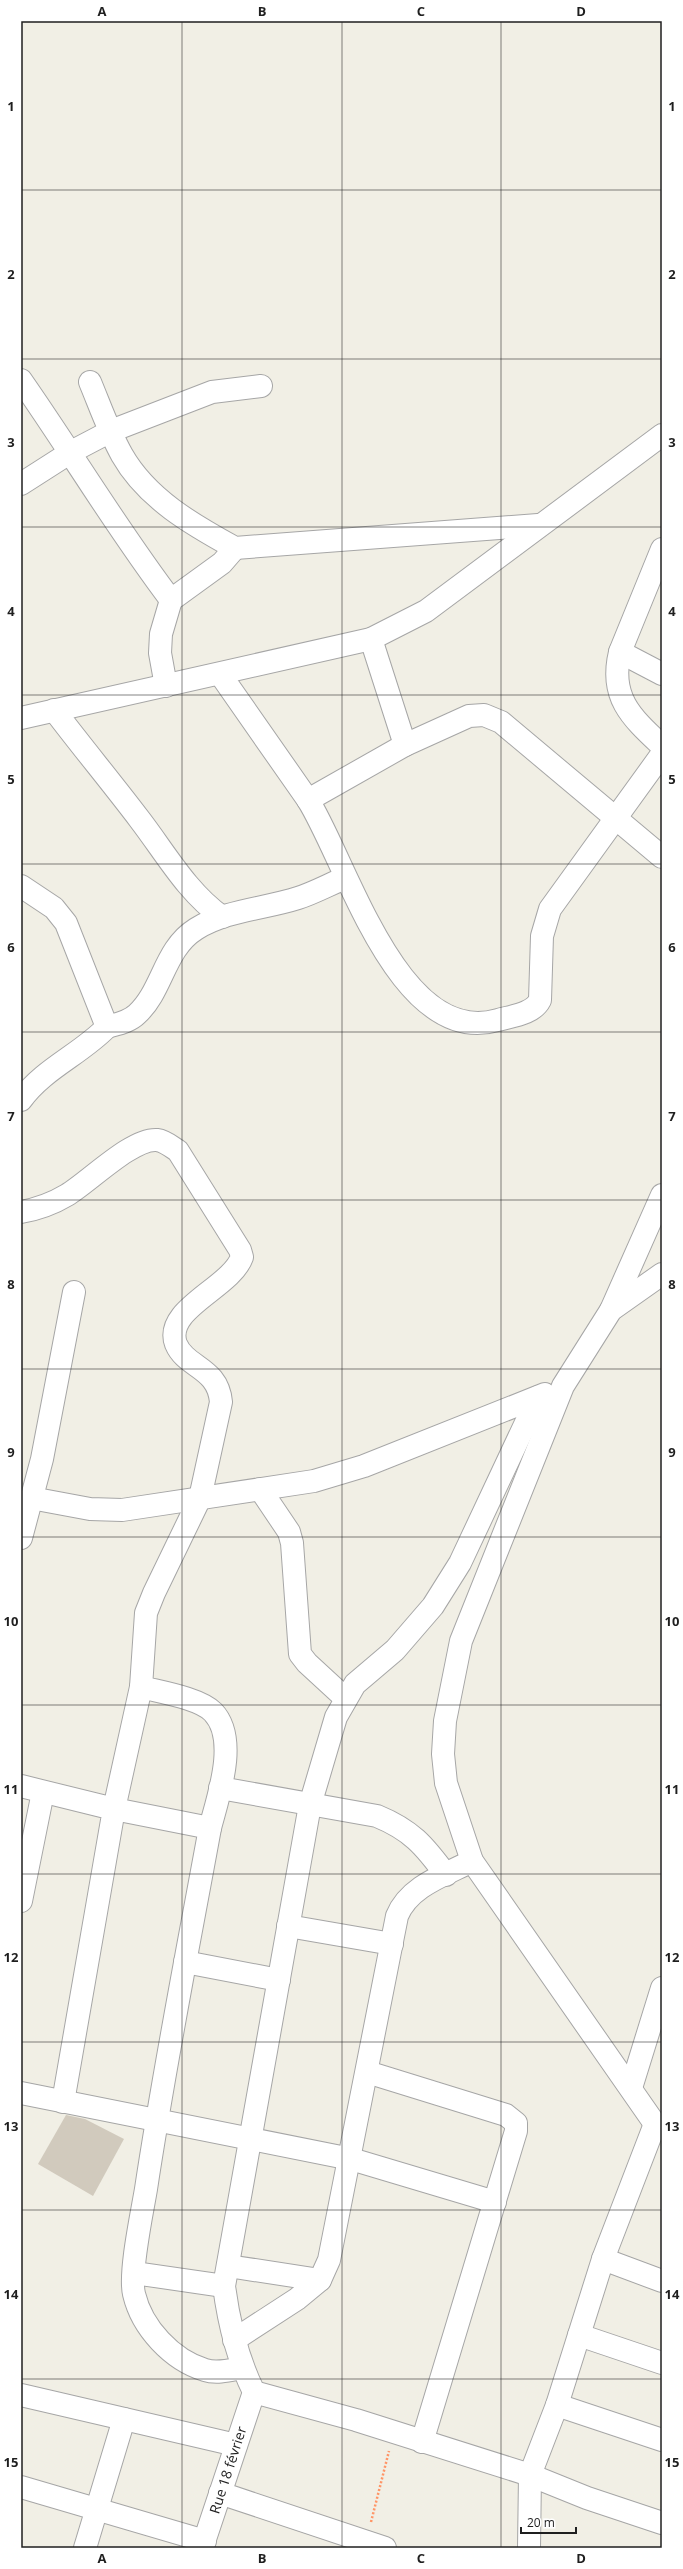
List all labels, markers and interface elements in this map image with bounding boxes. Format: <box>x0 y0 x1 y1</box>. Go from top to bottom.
text: A <box>98 2 107 20</box>
text: B <box>258 2 267 20</box>
text: C <box>417 2 425 20</box>
text: D <box>576 2 586 20</box>
text: 1 <box>7 97 15 115</box>
text: 1 <box>668 97 676 115</box>
text: 2 <box>7 265 15 283</box>
text: 2 <box>668 265 676 283</box>
text: 3 <box>7 433 15 451</box>
text: 3 <box>668 433 676 451</box>
text: 4 <box>7 602 15 620</box>
text: 4 <box>668 602 676 620</box>
text: 5 <box>7 770 15 788</box>
text: 5 <box>668 770 676 788</box>
text: 6 <box>7 938 15 956</box>
text: 6 <box>668 938 676 956</box>
text: 7 <box>7 1107 15 1125</box>
text: 7 <box>668 1107 676 1125</box>
text: 8 <box>7 1275 15 1293</box>
text: 8 <box>668 1275 676 1293</box>
text: 9 <box>7 1443 15 1461</box>
text: 9 <box>668 1443 676 1461</box>
text: 10 <box>4 1612 18 1630</box>
text: 10 <box>665 1612 679 1630</box>
text: 11 <box>4 1780 18 1798</box>
text: 11 <box>665 1780 679 1798</box>
text: 12 <box>4 1948 19 1966</box>
text: 12 <box>665 1948 680 1966</box>
text: 13 <box>4 2117 18 2135</box>
text: 13 <box>665 2117 679 2135</box>
text: 14 <box>4 2285 19 2303</box>
text: 14 <box>665 2285 680 2303</box>
street label: Rue 18 février <box>204 2423 251 2516</box>
text: 15 <box>4 2453 18 2471</box>
text: 15 <box>665 2453 679 2471</box>
scale bar <box>521 2509 576 2535</box>
text: 20 m <box>527 2514 555 2531</box>
text: A <box>98 2549 107 2567</box>
text: B <box>258 2549 267 2567</box>
text: C <box>417 2549 425 2567</box>
text: D <box>576 2549 586 2567</box>

